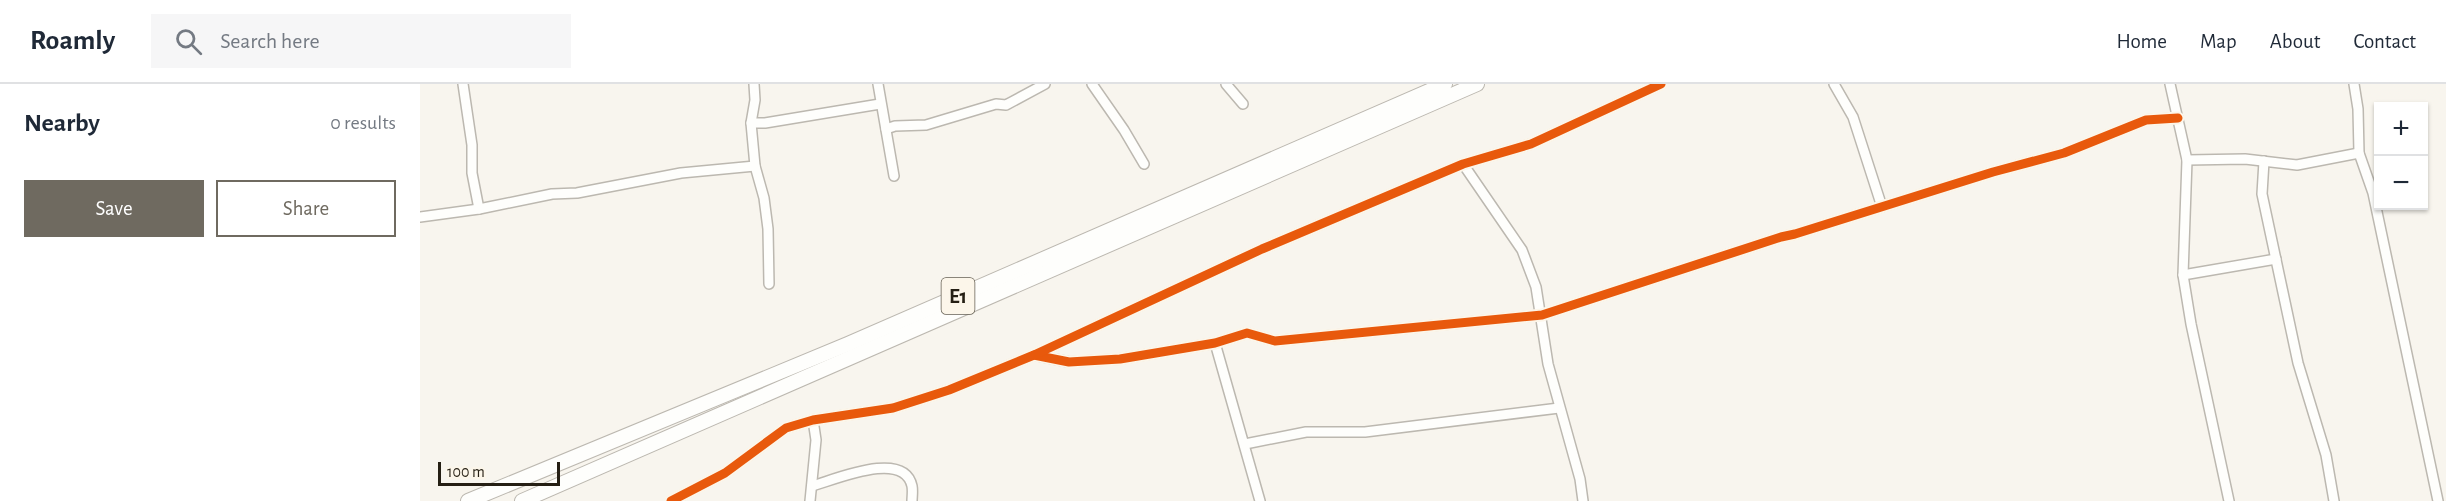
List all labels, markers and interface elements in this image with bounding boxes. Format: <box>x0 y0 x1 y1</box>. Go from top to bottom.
search box <box>151 14 571 68</box>
icon: search <box>172 25 205 58</box>
text: Roamly <box>30 27 115 55</box>
text: Search here <box>220 30 320 52</box>
text: Home <box>2116 31 2167 52</box>
text: Map <box>2200 31 2237 52</box>
text: About <box>2270 31 2320 52</box>
text: Contact <box>2353 31 2416 52</box>
map controls <box>2374 102 2428 210</box>
button: + <box>2374 102 2428 156</box>
text: Nearby <box>24 110 100 136</box>
text: 0 results <box>330 113 396 133</box>
button: − <box>2374 156 2428 210</box>
button: Save <box>24 180 204 237</box>
button: Share <box>216 180 396 237</box>
road number: E1 <box>942 278 974 314</box>
scale bar <box>438 459 560 486</box>
text: 100 m <box>447 464 485 480</box>

